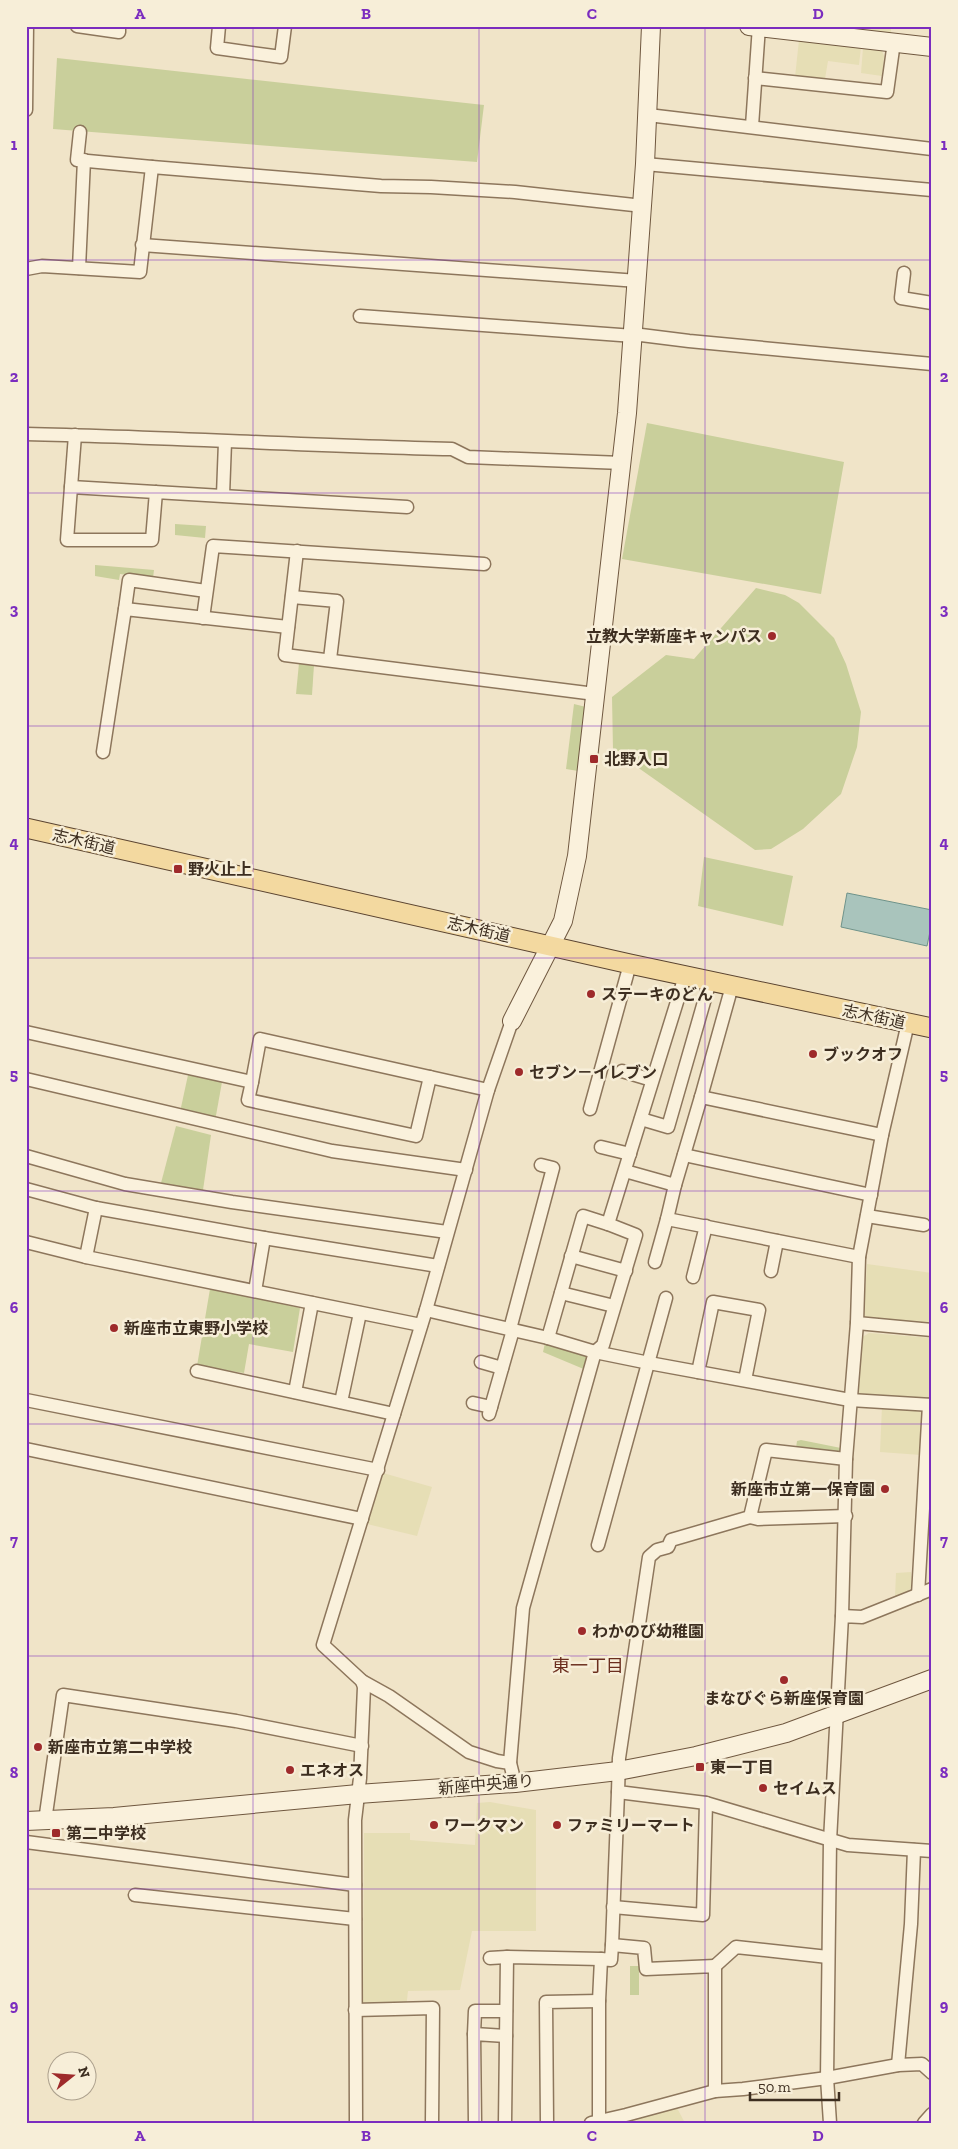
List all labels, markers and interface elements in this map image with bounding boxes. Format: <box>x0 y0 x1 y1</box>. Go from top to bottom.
text: A <box>135 4 146 23</box>
text: B <box>361 4 371 23</box>
text: C <box>587 4 597 23</box>
text: D <box>812 4 824 23</box>
text: 1 <box>11 135 18 154</box>
text: 1 <box>941 135 948 154</box>
text: 2 <box>10 367 19 386</box>
text: 2 <box>940 367 949 386</box>
text: 3 <box>10 600 19 619</box>
text: 3 <box>940 600 949 619</box>
place label: 立教大学新座キャンパス <box>586 627 762 646</box>
marker: 立教大学新座キャンパス <box>766 630 778 642</box>
place label: 北野入口 <box>604 750 668 769</box>
marker: 北野入口 <box>588 753 600 765</box>
street label: 志木街道 <box>51 825 117 858</box>
text: 4 <box>9 833 19 852</box>
text: 4 <box>939 833 949 852</box>
place label: 野火止上 <box>188 860 252 879</box>
marker: 野火止上 <box>172 863 184 875</box>
street label: 志木街道 <box>446 913 512 946</box>
place label: ステーキのどん <box>601 985 713 1004</box>
marker: ステーキのどん <box>585 988 597 1000</box>
street label: 志木街道 <box>841 1001 907 1032</box>
place label: ブックオフ <box>823 1045 903 1064</box>
marker: ブックオフ <box>807 1048 819 1060</box>
place label: セブン－イレブン <box>529 1063 657 1082</box>
text: 5 <box>10 1065 18 1084</box>
text: 5 <box>940 1065 948 1084</box>
marker: セブン－イレブン <box>513 1066 525 1078</box>
text: 6 <box>10 1298 19 1317</box>
text: 6 <box>940 1298 949 1317</box>
place label: 新座市立東野小学校 <box>124 1319 268 1338</box>
marker: 新座市立東野小学校 <box>108 1322 120 1334</box>
place label: 新座市立第一保育園 <box>731 1480 875 1499</box>
marker: 新座市立第一保育園 <box>879 1483 891 1495</box>
text: 7 <box>10 1531 18 1550</box>
text: 7 <box>940 1531 948 1550</box>
place label: わかのび幼稚園 <box>592 1622 704 1641</box>
marker: わかのび幼稚園 <box>576 1625 588 1637</box>
district label: 東一丁目 <box>552 1655 624 1677</box>
marker: まなびぐら新座保育園 <box>778 1674 790 1686</box>
place label: まなびぐら新座保育園 <box>704 1689 864 1708</box>
place label: 新座市立第二中学校 <box>48 1738 192 1757</box>
marker: 新座市立第二中学校 <box>32 1741 44 1753</box>
place label: 東一丁目 <box>710 1758 774 1777</box>
place label: エネオス <box>300 1761 364 1780</box>
marker: 東一丁目 <box>694 1761 706 1773</box>
text: 8 <box>10 1763 19 1782</box>
text: 8 <box>940 1763 949 1782</box>
marker: エネオス <box>284 1764 296 1776</box>
street label: 新座中央通り <box>437 1771 535 1798</box>
place label: セイムス <box>773 1779 837 1798</box>
marker: セイムス <box>757 1782 769 1794</box>
place label: ワークマン <box>444 1816 524 1835</box>
place label: ファミリーマート <box>567 1816 695 1835</box>
marker: ワークマン <box>428 1819 440 1831</box>
marker: ファミリーマート <box>551 1819 563 1831</box>
place label: 第二中学校 <box>66 1824 146 1843</box>
marker: 第二中学校 <box>50 1827 62 1839</box>
text: 9 <box>10 1996 19 2015</box>
text: 9 <box>940 1996 949 2015</box>
north arrow <box>48 2052 98 2102</box>
text: N <box>74 2065 94 2080</box>
scale bar <box>750 2069 839 2101</box>
text: 50 m <box>758 2078 791 2096</box>
text: A <box>135 2126 146 2145</box>
text: B <box>361 2126 371 2145</box>
text: C <box>587 2126 597 2145</box>
text: D <box>812 2126 824 2145</box>

